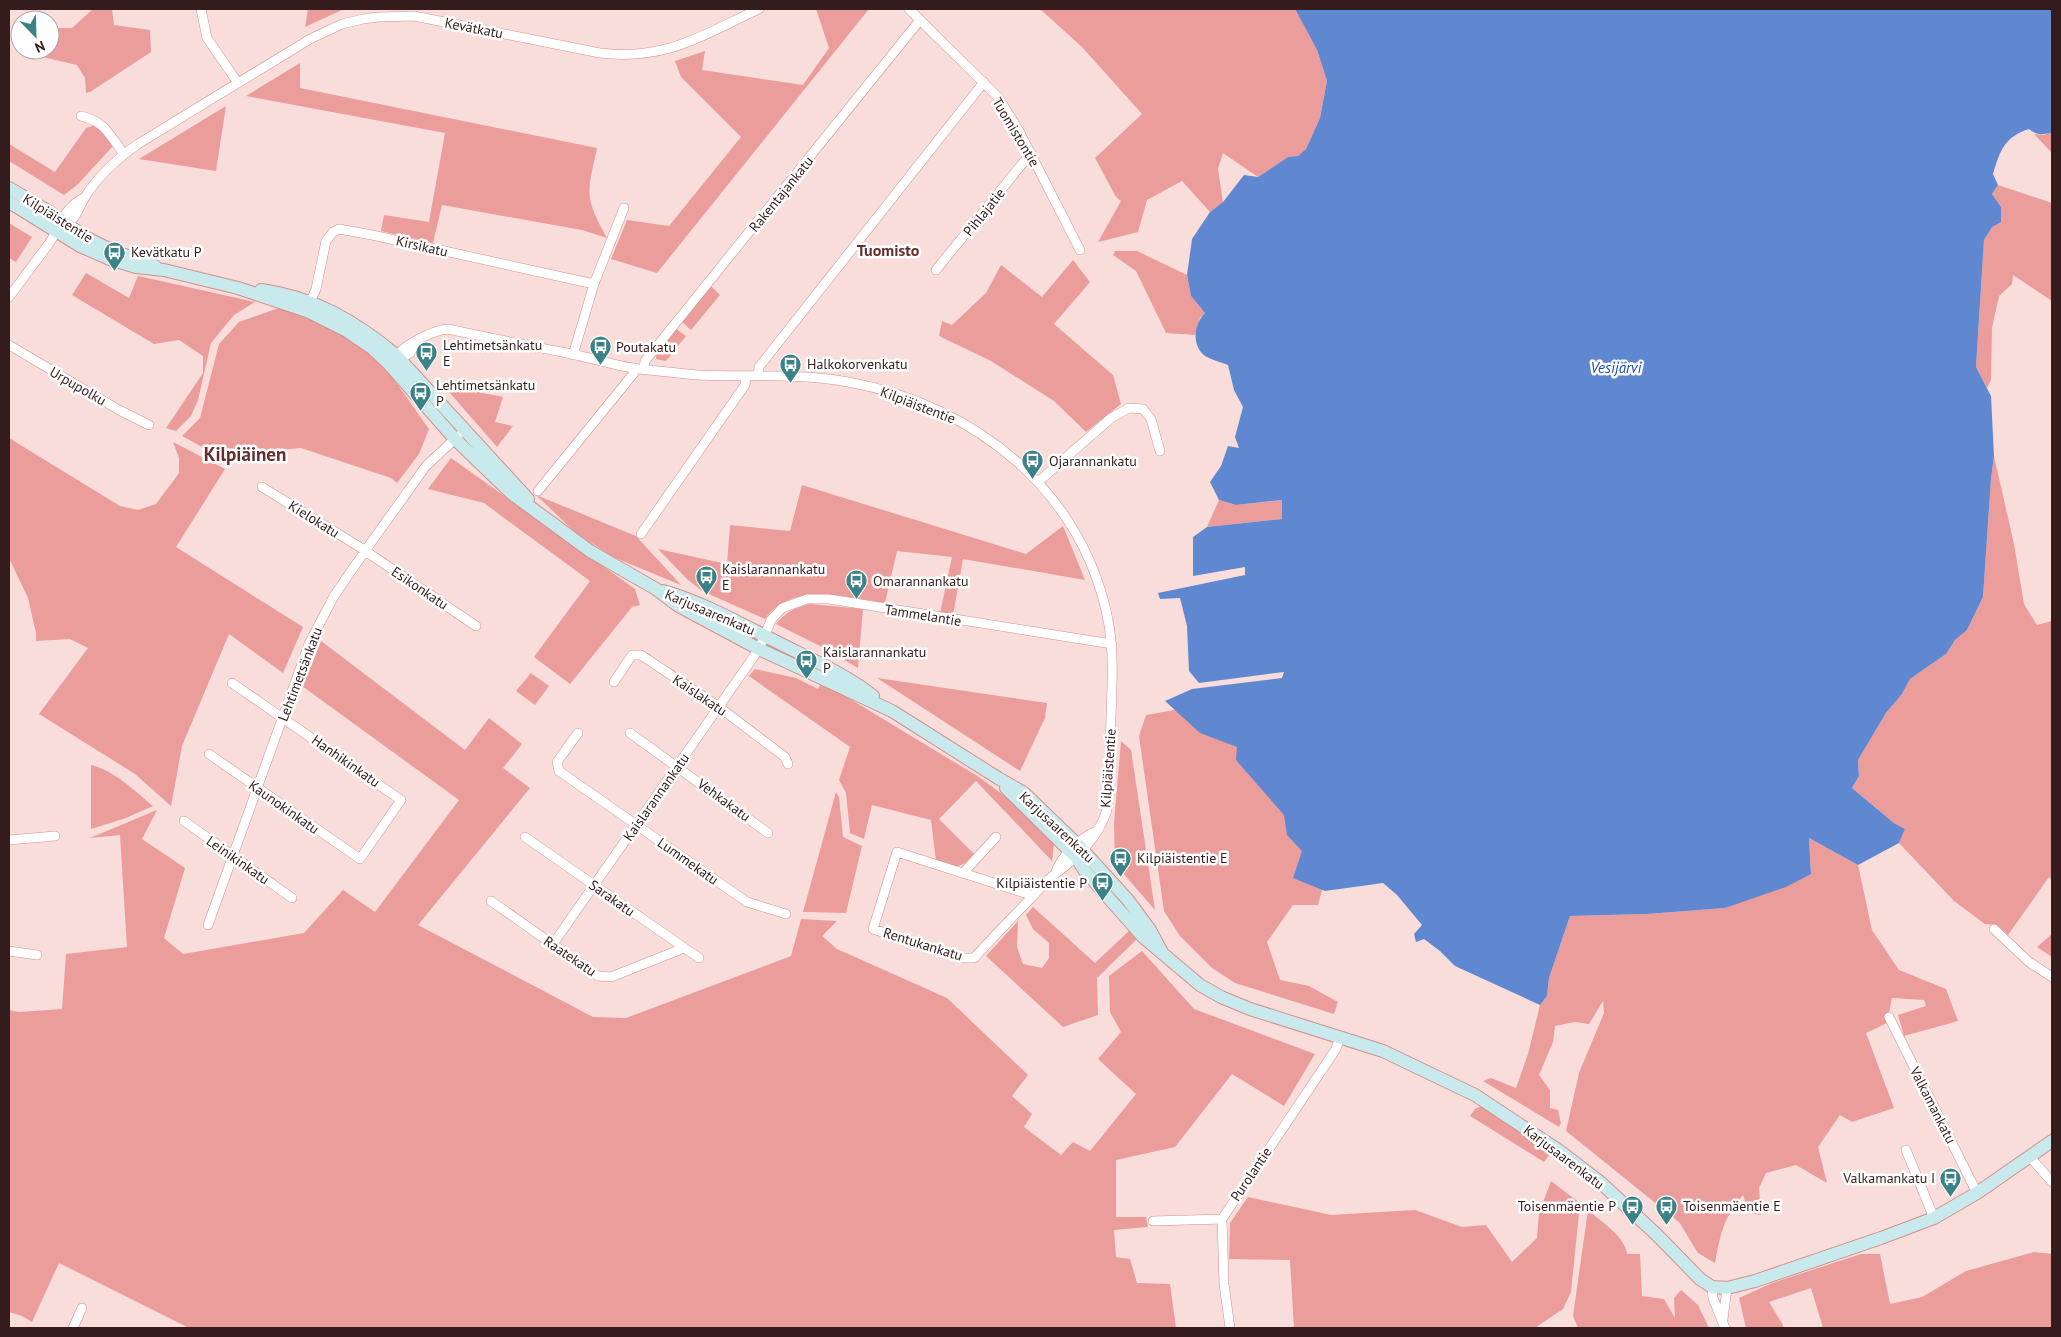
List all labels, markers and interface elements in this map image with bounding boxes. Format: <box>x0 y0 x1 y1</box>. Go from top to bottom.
north arrow <box>10 10 60 60</box>
street label: Kevätkatu <box>443 14 505 42</box>
text: N <box>32 37 48 57</box>
street label: Tuomistontie <box>988 94 1044 170</box>
street label: Rakentajankatu <box>745 152 817 236</box>
street label: Pihlajatie <box>959 184 1009 240</box>
street label: Kilpiäistentie <box>20 189 96 247</box>
street label: Kirsikatu <box>394 231 450 261</box>
bus stop icon: Kevätkatu P <box>103 240 127 271</box>
district label: Tuomisto <box>857 240 920 260</box>
place label: Kevätkatu P <box>131 243 202 261</box>
bus stop icon: Poutakatu <box>588 335 612 366</box>
place label: Lehtimetsänkatu E <box>443 336 542 370</box>
place label: Poutakatu <box>616 338 676 356</box>
bus stop icon: Lehtimetsänkatu E <box>415 341 439 372</box>
bus stop icon: Halkokorvenkatu <box>779 352 803 383</box>
place label: Halkokorvenkatu <box>807 355 908 373</box>
water label: Vesijärvi <box>1591 358 1643 377</box>
street label: Urpupolku <box>46 363 110 409</box>
place label: Lehtimetsänkatu P <box>436 376 535 410</box>
bus stop icon: Lehtimetsänkatu P <box>408 381 432 412</box>
street label: Kilpiäistentie <box>878 382 958 428</box>
district label: Kilpiäinen <box>204 442 286 466</box>
bus stop icon: Ojarannankatu <box>1021 449 1045 480</box>
place label: Ojarannankatu <box>1049 452 1137 470</box>
street label: Kielokatu <box>285 496 343 542</box>
place label: Kaislarannankatu E <box>722 560 825 594</box>
street label: Esikonkatu <box>388 562 452 614</box>
bus stop icon: Kaislarannankatu E <box>694 565 718 596</box>
bus stop icon: Omarannankatu <box>845 569 869 600</box>
place label: Omarannankatu <box>873 572 968 590</box>
street label: Karjusaarenkatu <box>662 585 758 639</box>
street label: Tammelantie <box>883 600 963 630</box>
street label: Lehtimetsänkatu <box>274 624 326 724</box>
place label: Kaislarannankatu P <box>823 643 926 677</box>
bus stop icon: Kaislarannankatu P <box>795 648 819 679</box>
street label: Kaislakatu <box>669 670 731 720</box>
street label: Kilpiäistentie <box>1096 728 1120 808</box>
street label: Hanhikinkatu <box>308 731 384 791</box>
street label: Kaislarannankatu <box>619 750 693 844</box>
street label: Vehkakatu <box>693 774 754 825</box>
street label: Kaunokinkatu <box>245 776 323 838</box>
street label: Karjusaarenkatu <box>1016 788 1098 866</box>
street label: Leinikinkatu <box>203 832 273 888</box>
street label: Lummekatu <box>654 833 722 889</box>
bus stop icon: Kilpiäistentie E <box>1109 846 1133 877</box>
place label: Kilpiäistentie E <box>1137 849 1228 867</box>
bus stop icon: Kilpiäistentie P <box>1091 871 1115 902</box>
place label: Kilpiäistentie P <box>996 874 1087 892</box>
street label: Sarakatu <box>586 876 638 920</box>
street label: Rentukankatu <box>881 923 965 965</box>
street label: Raatekatu <box>540 932 600 980</box>
street label: Valkamankatu <box>1905 1063 1960 1146</box>
street label: Karjusaarenkatu <box>1520 1121 1608 1193</box>
street label: Purolantie <box>1226 1143 1276 1205</box>
bus stop icon: Valkamankatu I <box>1939 1166 1963 1197</box>
place label: Valkamankatu I <box>1842 1169 1935 1187</box>
bus stop icon: Toisenmäentie P <box>1620 1194 1644 1225</box>
bus stop icon: Toisenmäentie E <box>1655 1194 1679 1225</box>
place label: Toisenmäentie P <box>1518 1197 1616 1215</box>
place label: Toisenmäentie E <box>1683 1197 1781 1215</box>

